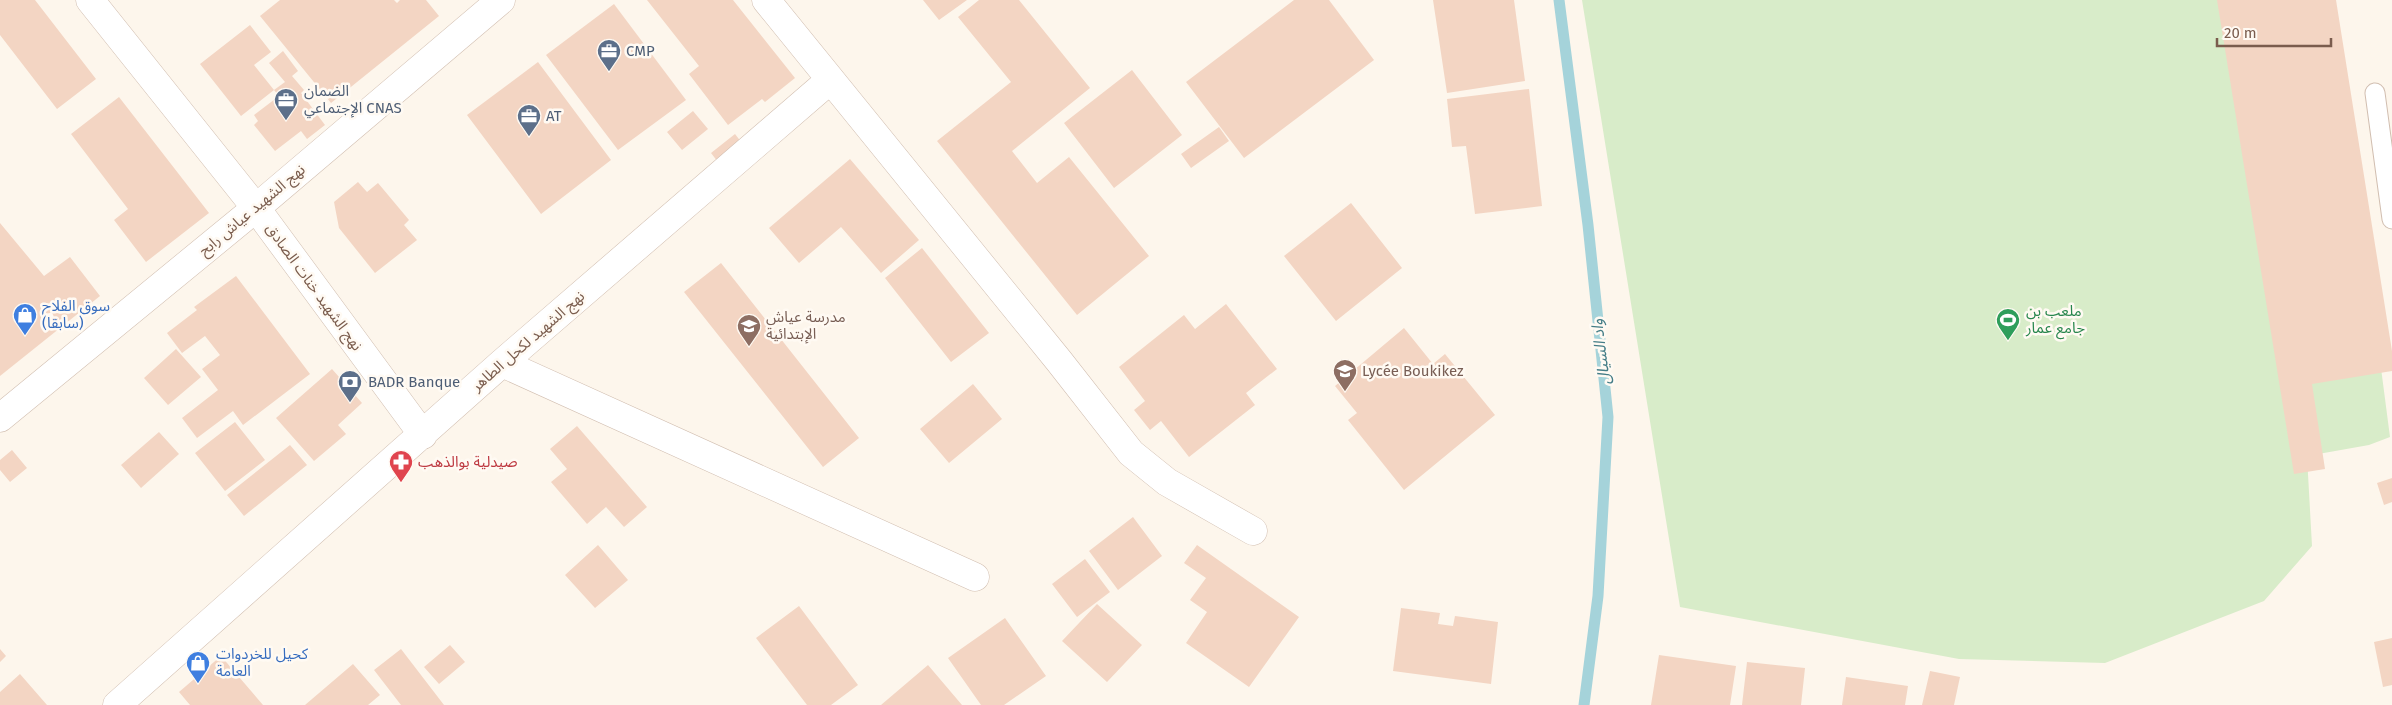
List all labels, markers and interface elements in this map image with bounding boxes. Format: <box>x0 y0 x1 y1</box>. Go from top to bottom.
scale bar <box>2217 15 2331 47</box>
text: 20 m <box>2224 24 2257 42</box>
office icon: CMP <box>596 38 622 72</box>
place label: CMP <box>626 42 655 60</box>
place label: الضمان الإجتماعي CNAS <box>304 82 402 119</box>
office icon: الضمان الإجتماعي CNAS <box>273 87 299 121</box>
office icon: AT <box>516 103 542 137</box>
place label: AT <box>546 107 562 125</box>
street label: نهج الشهيد عياش رابح <box>195 160 311 262</box>
street label: نهج الشهيد خنات الصادق <box>259 220 366 356</box>
street label: نهج الشهيد لكحل الطاهر <box>467 287 590 398</box>
place label: سوق الفلاح (سابقا) <box>42 297 110 332</box>
shop icon: سوق الفلاح (سابقا) <box>12 302 38 336</box>
place label: ملعب بن جامع عمار <box>2025 302 2085 340</box>
sports icon: ملعب بن جامع عمار <box>1995 307 2021 341</box>
place label: مدرسة عياش الإبتدائية <box>766 308 846 344</box>
school or university icon: مدرسة عياش الإبتدائية <box>736 313 762 347</box>
water label: واد السيال <box>1587 318 1614 386</box>
school or university icon: Lycée Boukikez <box>1332 358 1358 392</box>
place label: Lycée Boukikez <box>1362 362 1464 380</box>
bank icon: BADR Banque <box>337 369 363 403</box>
place label: BADR Banque <box>368 373 460 391</box>
pharmacy icon: صيدلية بوالذهب <box>388 449 414 483</box>
place label: صيدلية بوالذهب <box>418 453 517 471</box>
place label: كحيل للخردوات العامة <box>216 645 309 680</box>
shop icon: كحيل للخردوات العامة <box>185 650 211 684</box>

